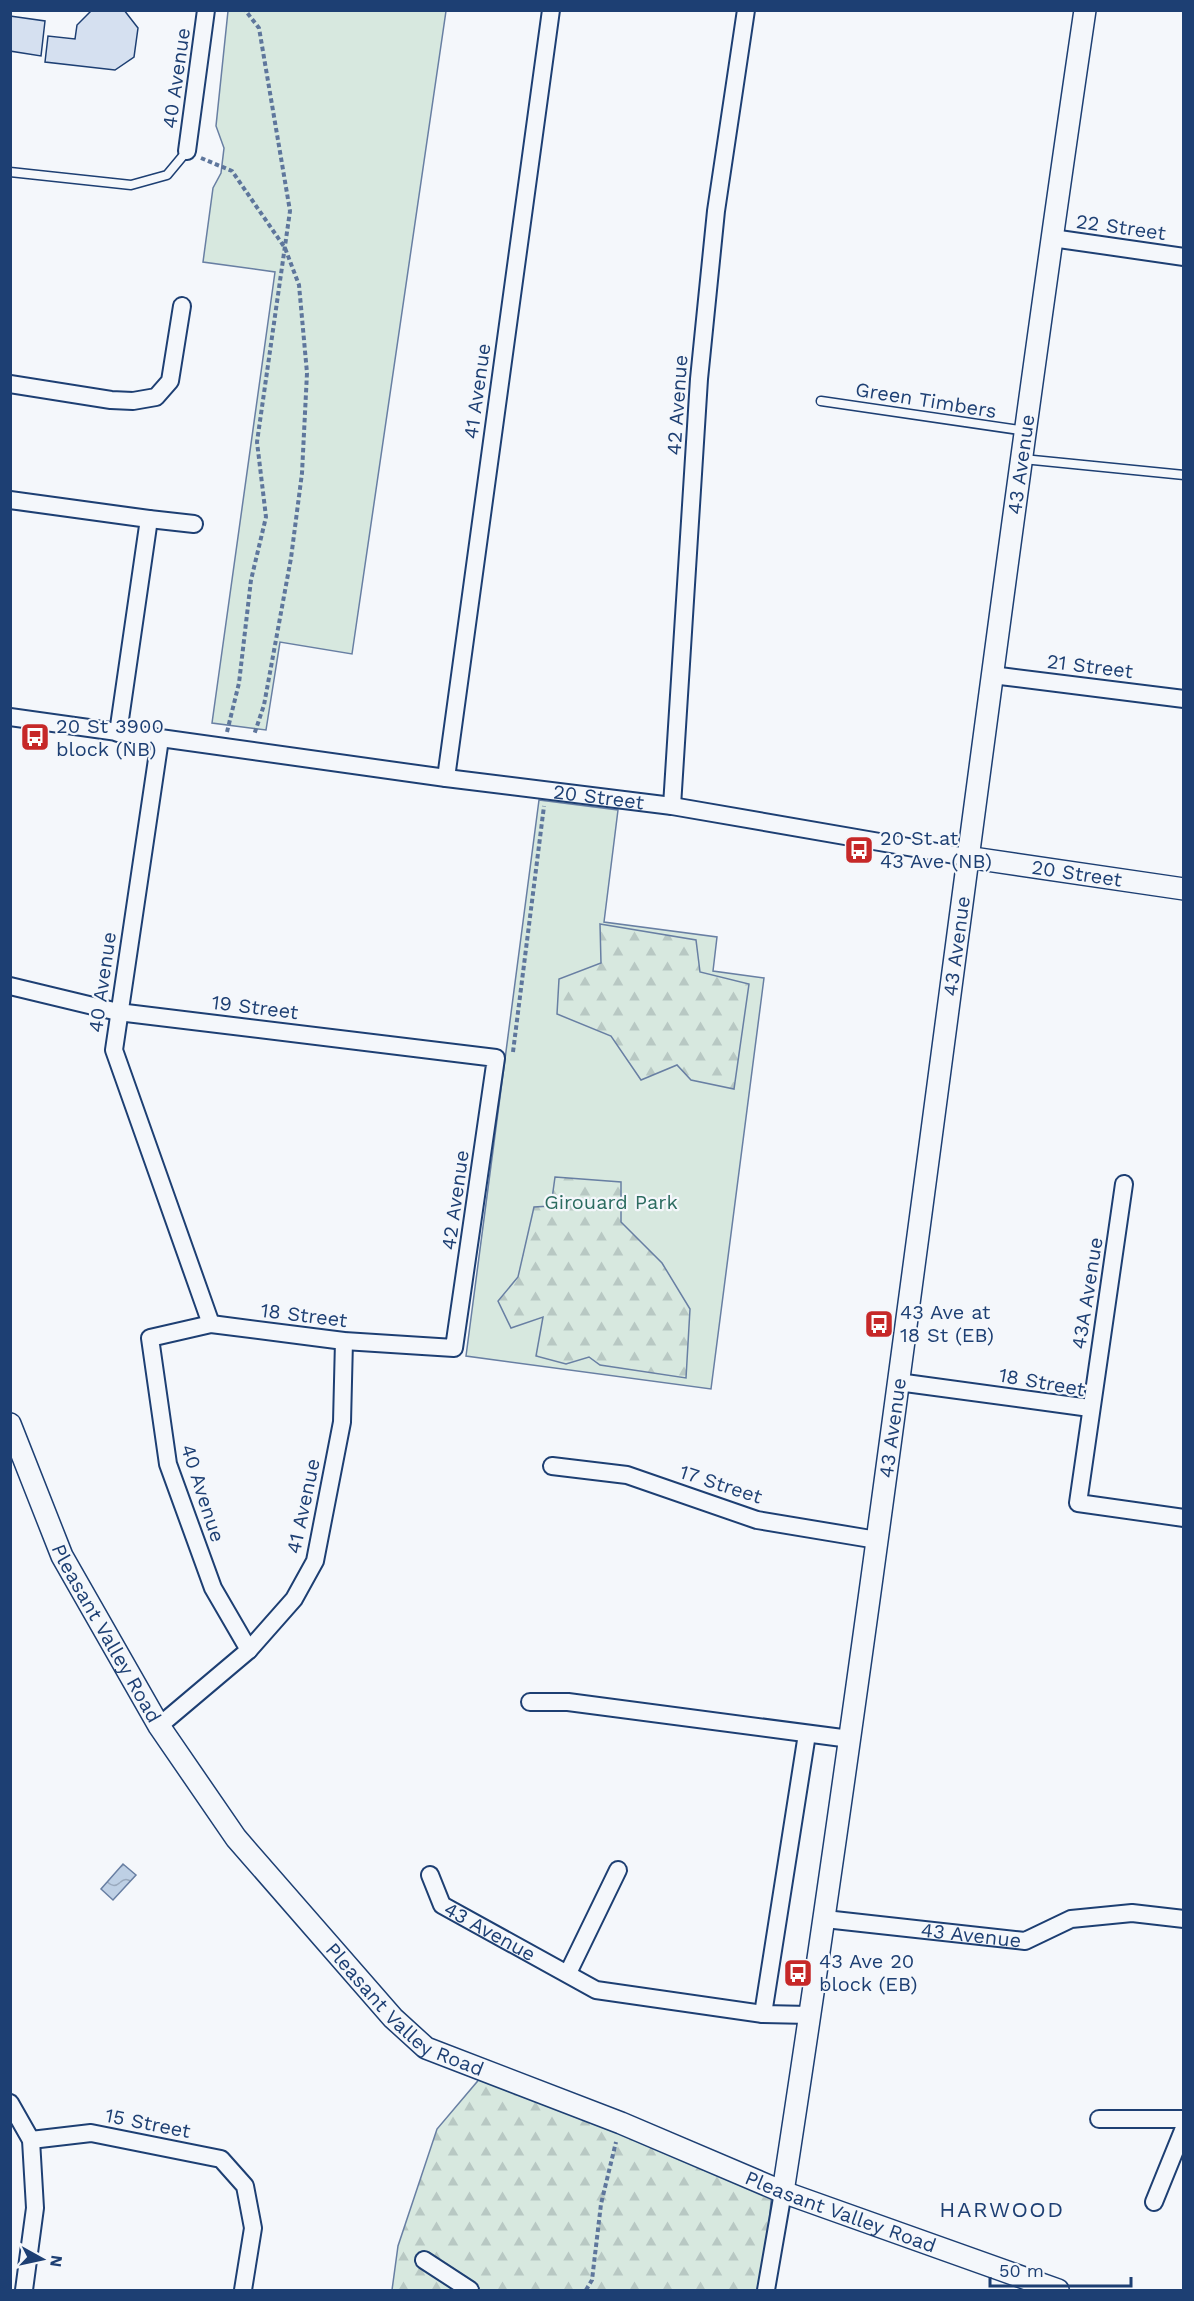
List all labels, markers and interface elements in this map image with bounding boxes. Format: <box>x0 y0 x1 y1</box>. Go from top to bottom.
street label: 40 Avenue <box>157 26 195 130</box>
street label: 22 Street <box>1075 209 1168 245</box>
street label: 41 Avenue <box>458 342 496 440</box>
street label: 42 Avenue <box>662 354 692 456</box>
street label: Green Timbers <box>854 377 998 423</box>
street label: 43 Avenue <box>1002 413 1040 516</box>
street label: 21 Street <box>1046 649 1135 683</box>
place label: 20 St 3900 block (NB) <box>56 714 164 761</box>
bus stop icon: 20 St 3900 block (NB) <box>19 721 51 753</box>
street label: 20 Street <box>552 779 646 814</box>
place label: 20 St at 43 Ave (NB) <box>880 826 992 873</box>
bus stop icon: 20 St at 43 Ave (NB) <box>843 834 875 866</box>
street label: 20 Street <box>1030 855 1124 892</box>
street label: 43 Avenue <box>938 895 975 998</box>
street label: 40 Avenue <box>83 930 121 1034</box>
street label: 19 Street <box>210 990 300 1024</box>
street label: 42 Avenue <box>436 1148 474 1252</box>
park label: Girouard Park <box>544 1190 678 1214</box>
street label: 43A Avenue <box>1066 1235 1108 1351</box>
street label: 18 Street <box>259 1298 349 1332</box>
place label: 43 Ave at 18 St (EB) <box>900 1300 994 1347</box>
bus stop icon: 43 Ave at 18 St (EB) <box>863 1308 895 1340</box>
street label: 18 Street <box>997 1363 1088 1401</box>
street label: 43 Avenue <box>874 1376 911 1479</box>
street label: 40 Avenue <box>176 1441 230 1545</box>
street label: 41 Avenue <box>281 1456 325 1556</box>
street label: 17 Street <box>677 1459 766 1509</box>
street label: Pleasant Valley Road <box>47 1541 167 1727</box>
street label: 43 Avenue <box>440 1897 540 1966</box>
street label: 43 Avenue <box>920 1918 1022 1953</box>
street label: Pleasant Valley Road <box>321 1938 487 2081</box>
place label: 43 Ave 20 block (EB) <box>819 1949 918 1996</box>
bus stop icon: 43 Ave 20 block (EB) <box>782 1957 814 1989</box>
street label: 15 Street <box>103 2103 193 2143</box>
street label: Pleasant Valley Road <box>742 2165 940 2258</box>
district label: HARWOOD <box>939 2197 1065 2222</box>
north arrow <box>12 2229 72 2289</box>
scale bar <box>990 2250 1131 2288</box>
text: N <box>46 2254 67 2268</box>
text: 50 m <box>999 2260 1044 2281</box>

